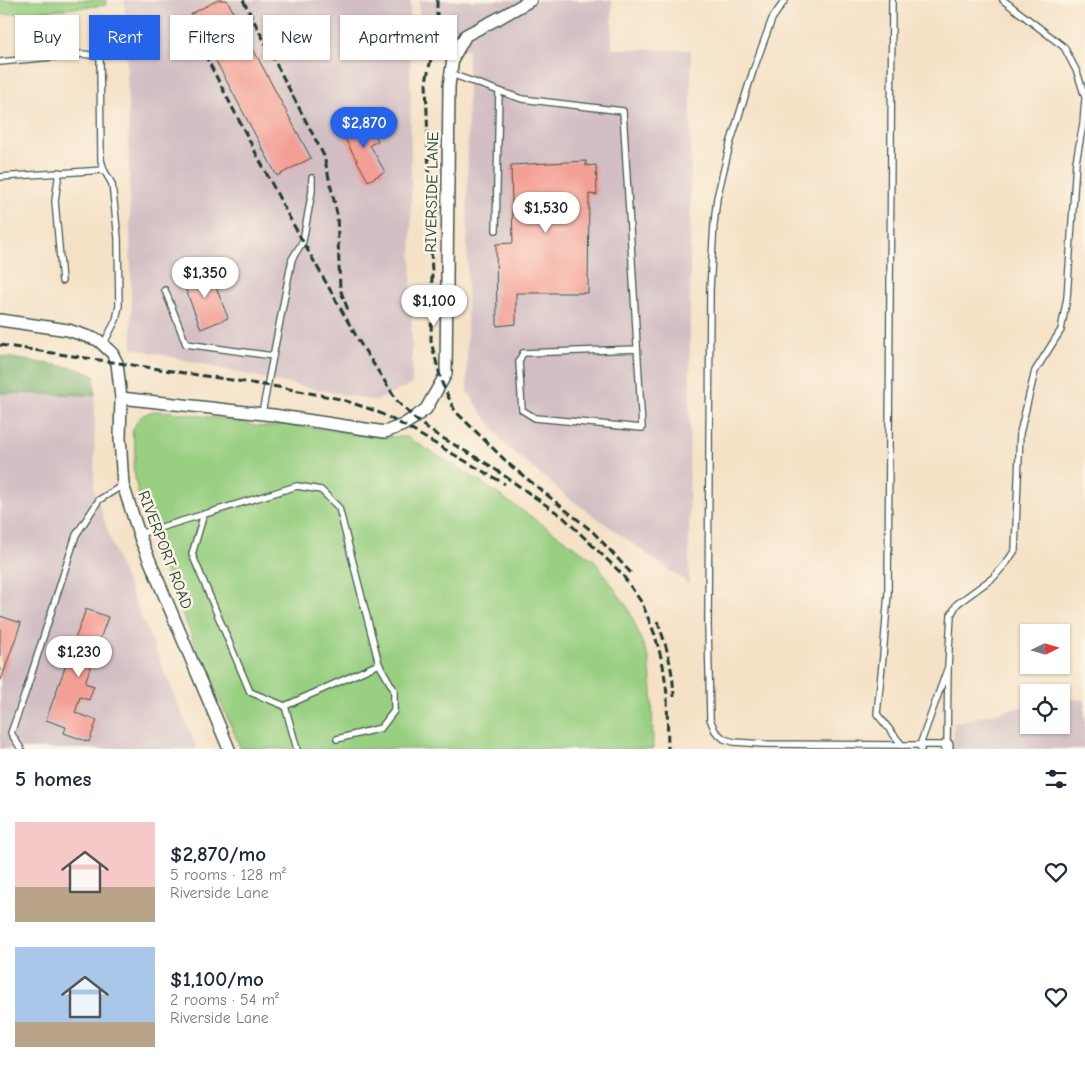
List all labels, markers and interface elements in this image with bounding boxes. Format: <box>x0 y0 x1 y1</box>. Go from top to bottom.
chip: Buy <box>15 15 79 60</box>
chip: Rent <box>89 15 160 60</box>
chip: Filters <box>170 15 253 60</box>
chip: New <box>263 15 330 60</box>
chip: Apartment <box>340 15 457 60</box>
pin: $2,870 <box>323 106 405 149</box>
text: $2,870 <box>341 114 387 132</box>
street label: RIVERSIDE LANE <box>422 131 442 253</box>
pin: $1,530 <box>505 192 587 234</box>
text: $1,530 <box>524 199 568 217</box>
pin: $1,350 <box>164 256 246 299</box>
text: $1,350 <box>183 264 227 282</box>
pin: $1,100 <box>393 284 475 327</box>
text: $1,100 <box>412 292 456 310</box>
street label: RIVERPORT ROAD <box>134 488 196 612</box>
north arrow <box>1020 624 1070 674</box>
map controls <box>1020 624 1070 734</box>
pin: $1,230 <box>38 636 120 678</box>
text: $1,230 <box>57 643 101 661</box>
button: locate <box>1020 684 1070 734</box>
icon: filters <box>1042 765 1070 793</box>
text: 5 homes <box>15 767 92 791</box>
icon: home <box>55 842 115 902</box>
text: $2,870/mo <box>170 842 266 866</box>
icon: heart <box>1042 858 1070 886</box>
text: 5 rooms · 128 m² <box>170 866 286 884</box>
text: Riverside Lane <box>170 884 269 902</box>
icon: home <box>55 967 115 1027</box>
text: $1,100/mo <box>170 967 264 991</box>
icon: heart <box>1042 983 1070 1011</box>
text: 2 rooms · 54 m² <box>170 991 279 1009</box>
text: Riverside Lane <box>170 1009 269 1027</box>

